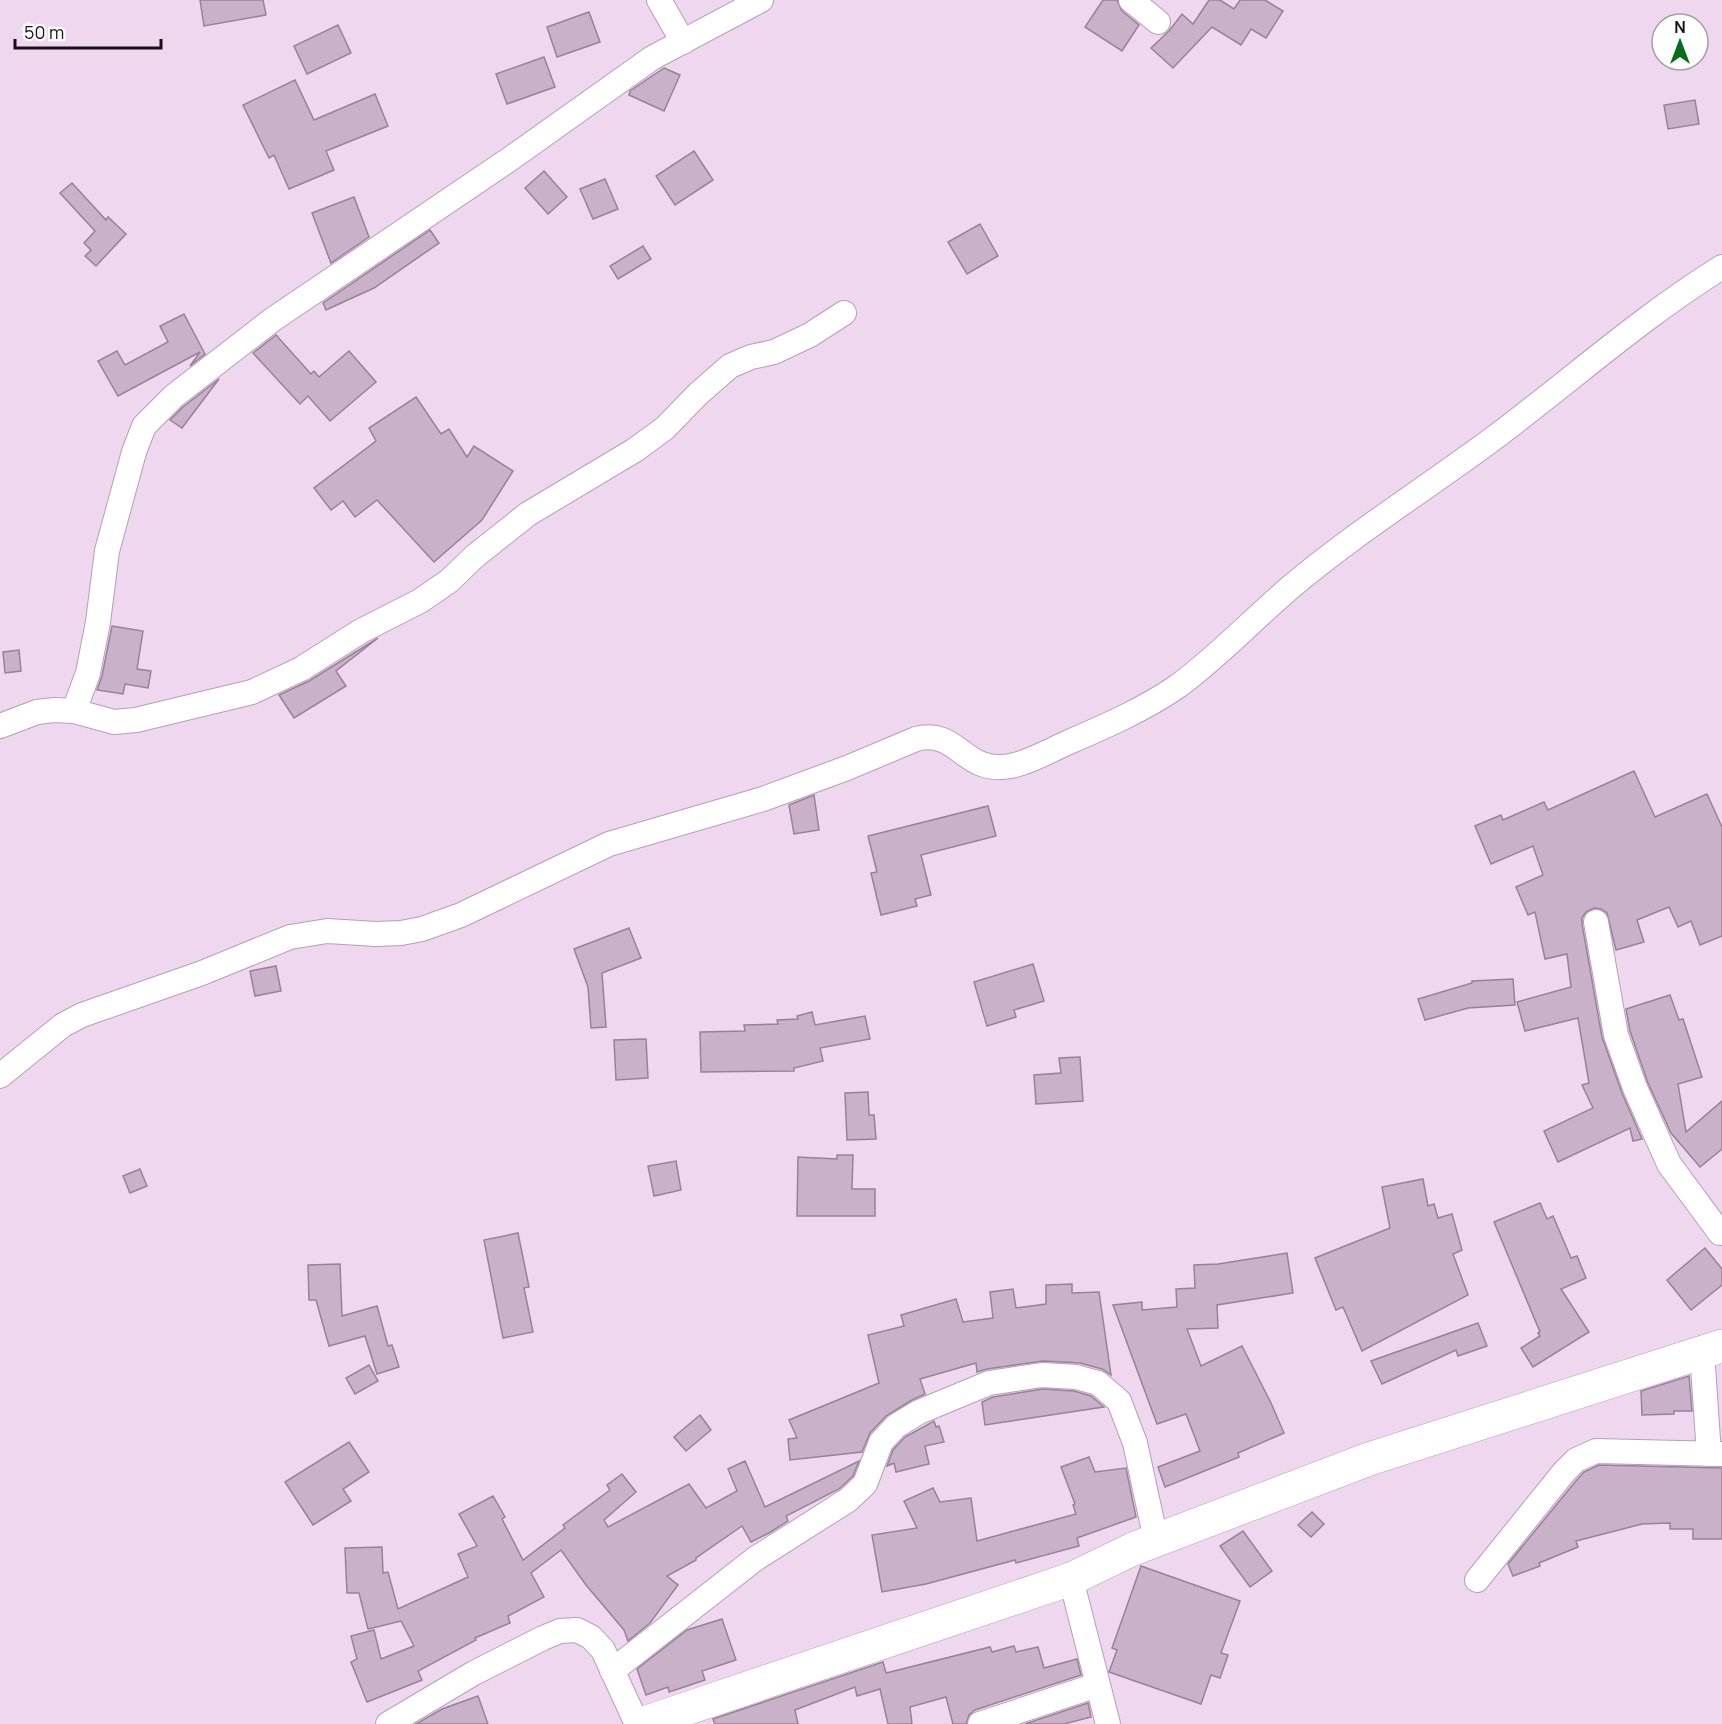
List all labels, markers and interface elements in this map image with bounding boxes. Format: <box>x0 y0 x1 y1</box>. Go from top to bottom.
scale bar <box>15 12 160 50</box>
north arrow <box>1650 12 1710 72</box>
text: N <box>1674 16 1686 38</box>
text: 50 m <box>24 20 64 44</box>

